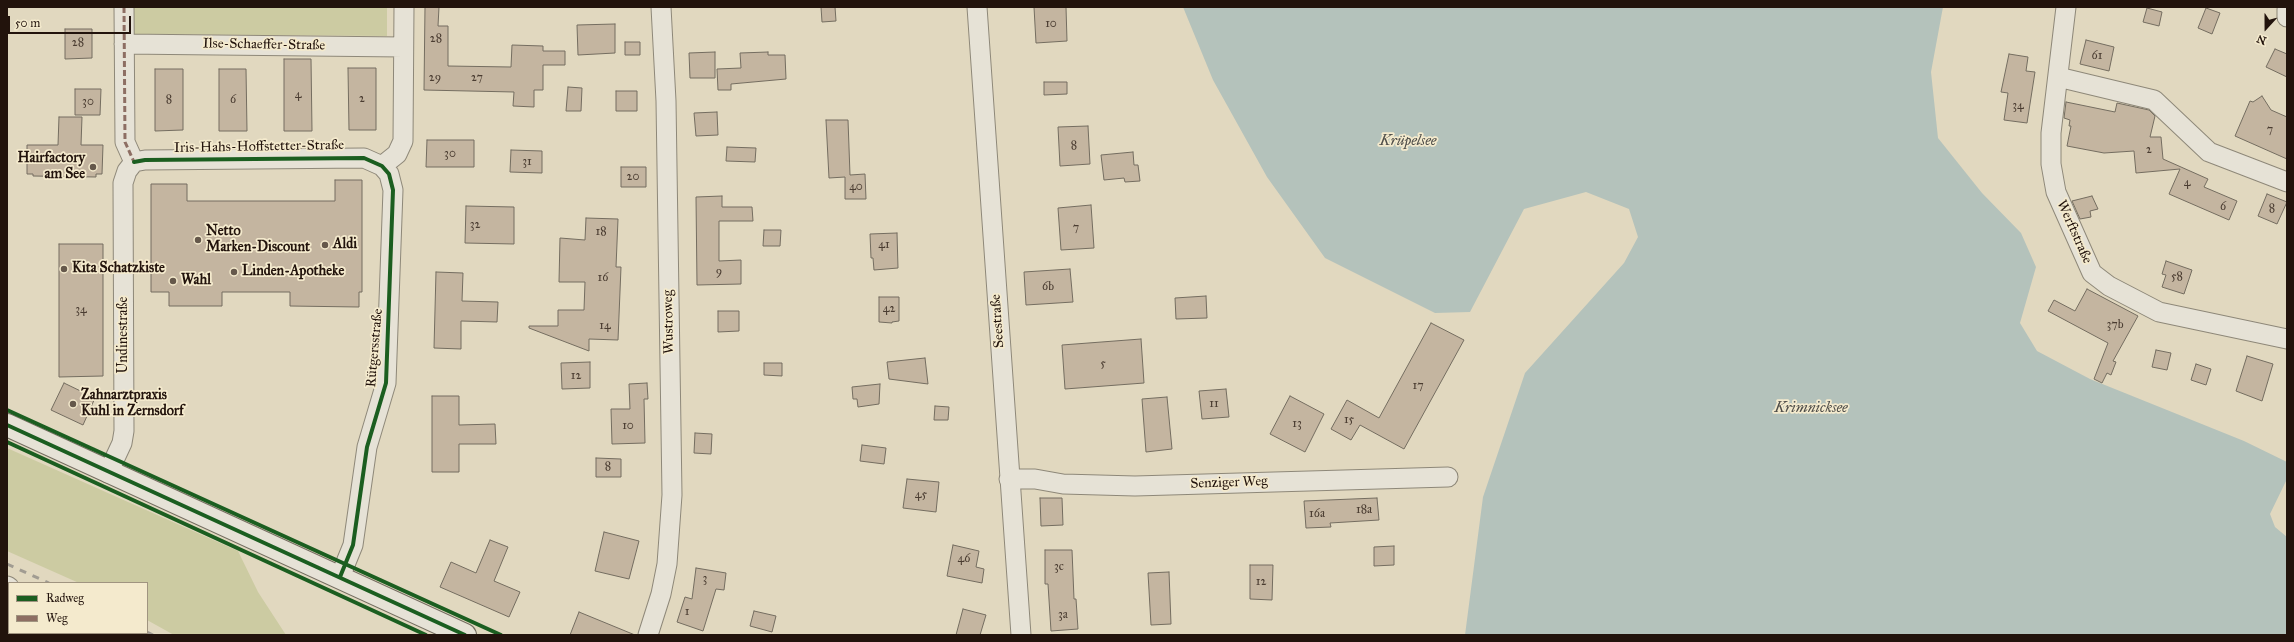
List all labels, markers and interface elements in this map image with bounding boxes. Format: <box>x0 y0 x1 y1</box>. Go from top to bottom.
scale bar <box>10 8 133 34</box>
north arrow <box>2246 8 2286 48</box>
text: 50 m <box>15 16 40 30</box>
house number: 10 <box>1045 17 1057 31</box>
house number: 28 <box>430 32 442 46</box>
text: N <box>2255 32 2268 47</box>
house number: 28 <box>72 36 84 50</box>
street label: Ilse-Schaeffer-Straße <box>203 36 325 54</box>
house number: 61 <box>2092 49 2102 63</box>
house number: 29 <box>429 71 441 85</box>
house number: 27 <box>471 71 483 85</box>
house number: 4 <box>295 88 301 102</box>
house number: 2 <box>359 92 365 106</box>
house number: 8 <box>166 93 172 107</box>
house number: 6 <box>230 93 236 107</box>
house number: 30 <box>82 95 94 109</box>
house number: 34 <box>2012 99 2024 113</box>
house number: 7 <box>2267 123 2273 137</box>
water label: Krüpelsee <box>1380 132 1436 150</box>
street label: Iris-Hahs-Hoffstetter-Straße <box>174 137 344 157</box>
house number: 8 <box>1071 139 1077 153</box>
house number: 2 <box>2146 143 2152 157</box>
house number: 30 <box>444 147 456 161</box>
place label: Hairfactory am See <box>17 151 85 184</box>
house number: 31 <box>522 155 532 169</box>
marker: Hairfactory am See <box>88 162 98 172</box>
house number: 20 <box>627 170 639 184</box>
house number: 4 <box>2184 176 2190 190</box>
house number: 40 <box>849 180 863 194</box>
street label: Werftstraße <box>2053 198 2095 266</box>
house number: 6 <box>2220 200 2226 214</box>
house number: 8 <box>2269 202 2275 216</box>
house number: 32 <box>470 218 480 232</box>
house number: 7 <box>1073 221 1079 235</box>
place label: Netto Marken-Discount <box>206 224 310 256</box>
house number: 18 <box>595 225 607 239</box>
marker: Netto Marken-Discount <box>193 235 203 245</box>
place label: Aldi <box>333 237 357 253</box>
house number: 41 <box>878 238 890 252</box>
marker: Aldi <box>320 240 330 250</box>
place label: Kita Schatzkiste <box>72 261 165 277</box>
marker: Kita Schatzkiste <box>59 264 69 274</box>
place label: Linden-Apotheke <box>242 264 344 280</box>
house number: 9 <box>716 265 722 279</box>
marker: Linden-Apotheke <box>229 267 239 277</box>
house number: 58 <box>2171 270 2183 284</box>
house number: 16 <box>598 271 608 285</box>
place label: Wahl <box>181 273 211 289</box>
marker: Wahl <box>168 276 178 286</box>
house number: 6b <box>1042 280 1054 294</box>
street label: Wustroweg <box>660 290 678 354</box>
street label: Seestraße <box>988 293 1008 349</box>
street label: Undinestraße <box>116 297 132 373</box>
house number: 42 <box>883 302 895 316</box>
house number: 34 <box>75 303 87 317</box>
street label: Rütgersstraße <box>363 308 387 388</box>
house number: 37b <box>2106 318 2124 332</box>
house number: 14 <box>599 319 611 333</box>
house number: 5 <box>1100 357 1106 371</box>
house number: 12 <box>571 369 581 383</box>
house number: 17 <box>1412 379 1424 393</box>
place label: Zahnarztpraxis Kuhl in Zernsdorf <box>81 388 184 420</box>
house number: 11 <box>1209 397 1219 411</box>
marker: Zahnarztpraxis Kuhl in Zernsdorf <box>68 399 78 409</box>
water label: Krimnicksee <box>1774 399 1848 417</box>
house number: 15 <box>1344 413 1354 427</box>
house number: 13 <box>1292 417 1302 431</box>
house number: 10 <box>622 419 634 433</box>
house number: 8 <box>605 460 611 474</box>
street label: Senziger Weg <box>1190 473 1268 493</box>
house number: 45 <box>915 488 927 502</box>
house number: 18a <box>1356 503 1372 517</box>
house number: 16a <box>1309 507 1325 521</box>
house number: 46 <box>958 552 970 566</box>
house number: 3c <box>1054 560 1064 574</box>
house number: 3 <box>703 572 707 586</box>
house number: 12 <box>1256 575 1266 589</box>
legend <box>8 582 148 634</box>
text: Radweg <box>46 591 84 605</box>
house number: 1 <box>685 605 689 619</box>
house number: 3a <box>1058 608 1068 622</box>
text: Weg <box>46 611 68 625</box>

